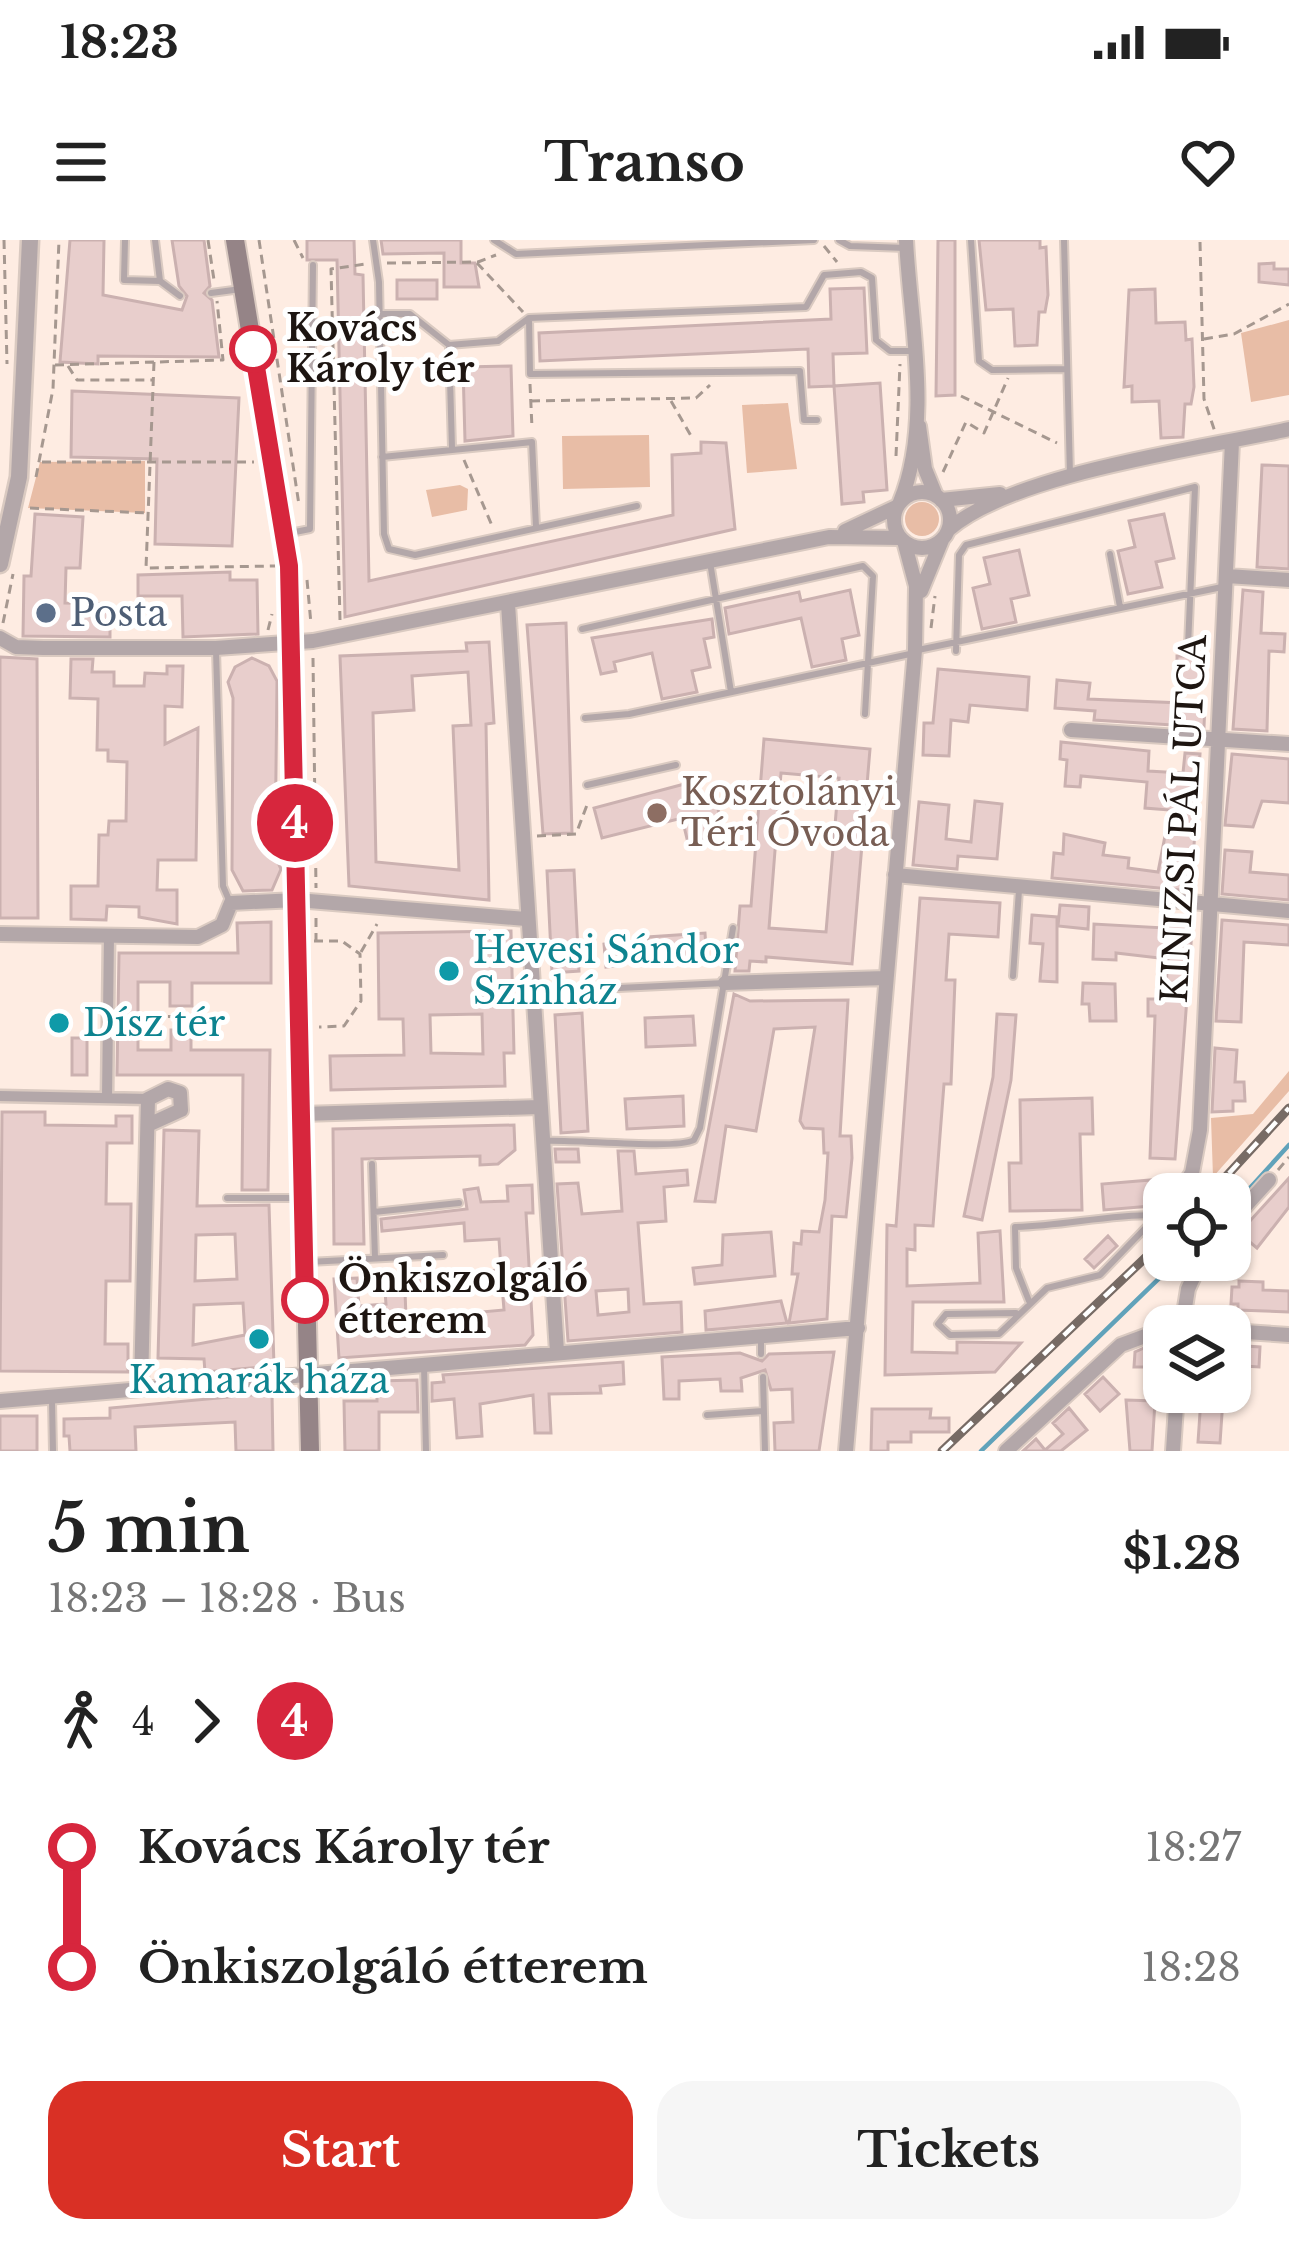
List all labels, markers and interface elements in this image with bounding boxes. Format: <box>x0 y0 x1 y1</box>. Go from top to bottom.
text: 18:23 <box>60 14 179 70</box>
icon: menu <box>48 129 114 195</box>
text: Transo <box>544 129 745 196</box>
icon: heart <box>1175 129 1241 195</box>
place label: Kovács Károly tér <box>286 306 475 392</box>
marker: Kovács Károly tér <box>231 327 275 371</box>
place label: Posta <box>70 591 167 636</box>
marker: Posta <box>33 600 59 626</box>
street label: KINIZSI PÁL UTCA <box>1151 632 1216 1004</box>
place label: Kosztolányi Téri Óvoda <box>681 770 896 856</box>
line badge: 4 <box>256 784 334 862</box>
text: 4 <box>281 797 309 849</box>
marker: Kosztolányi Téri Óvoda <box>644 800 670 826</box>
place label: Hevesi Sándor Színház <box>473 928 739 1014</box>
marker: Hevesi Sándor Színház <box>436 958 462 984</box>
place label: Dísz tér <box>83 1001 225 1046</box>
marker: Dísz tér <box>46 1010 72 1036</box>
map controls <box>1143 1173 1251 1413</box>
button: locate <box>1143 1173 1251 1281</box>
place label: Önkiszolgáló étterem <box>338 1256 588 1343</box>
marker: Önkiszolgáló étterem <box>283 1278 327 1322</box>
button: layers <box>1143 1305 1251 1413</box>
marker: Kamarák háza <box>246 1326 272 1352</box>
place label: Kamarák háza <box>129 1358 389 1403</box>
text: 5 min <box>48 1488 250 1570</box>
text: $1.28 <box>1123 1525 1241 1581</box>
text: 18:23 – 18:28 · Bus <box>48 1574 406 1623</box>
icon: walk <box>48 1688 114 1754</box>
icon: forward <box>173 1688 239 1754</box>
text: 4 <box>281 1695 309 1747</box>
text: 4 <box>132 1697 155 1746</box>
text: Kovács Károly tér <box>138 1819 550 1875</box>
text: 18:27 <box>1145 1823 1241 1872</box>
text: Önkiszolgáló étterem <box>138 1939 648 1995</box>
text: 18:28 <box>1141 1943 1241 1992</box>
button: Start <box>48 2081 633 2219</box>
button: Tickets <box>657 2081 1241 2219</box>

